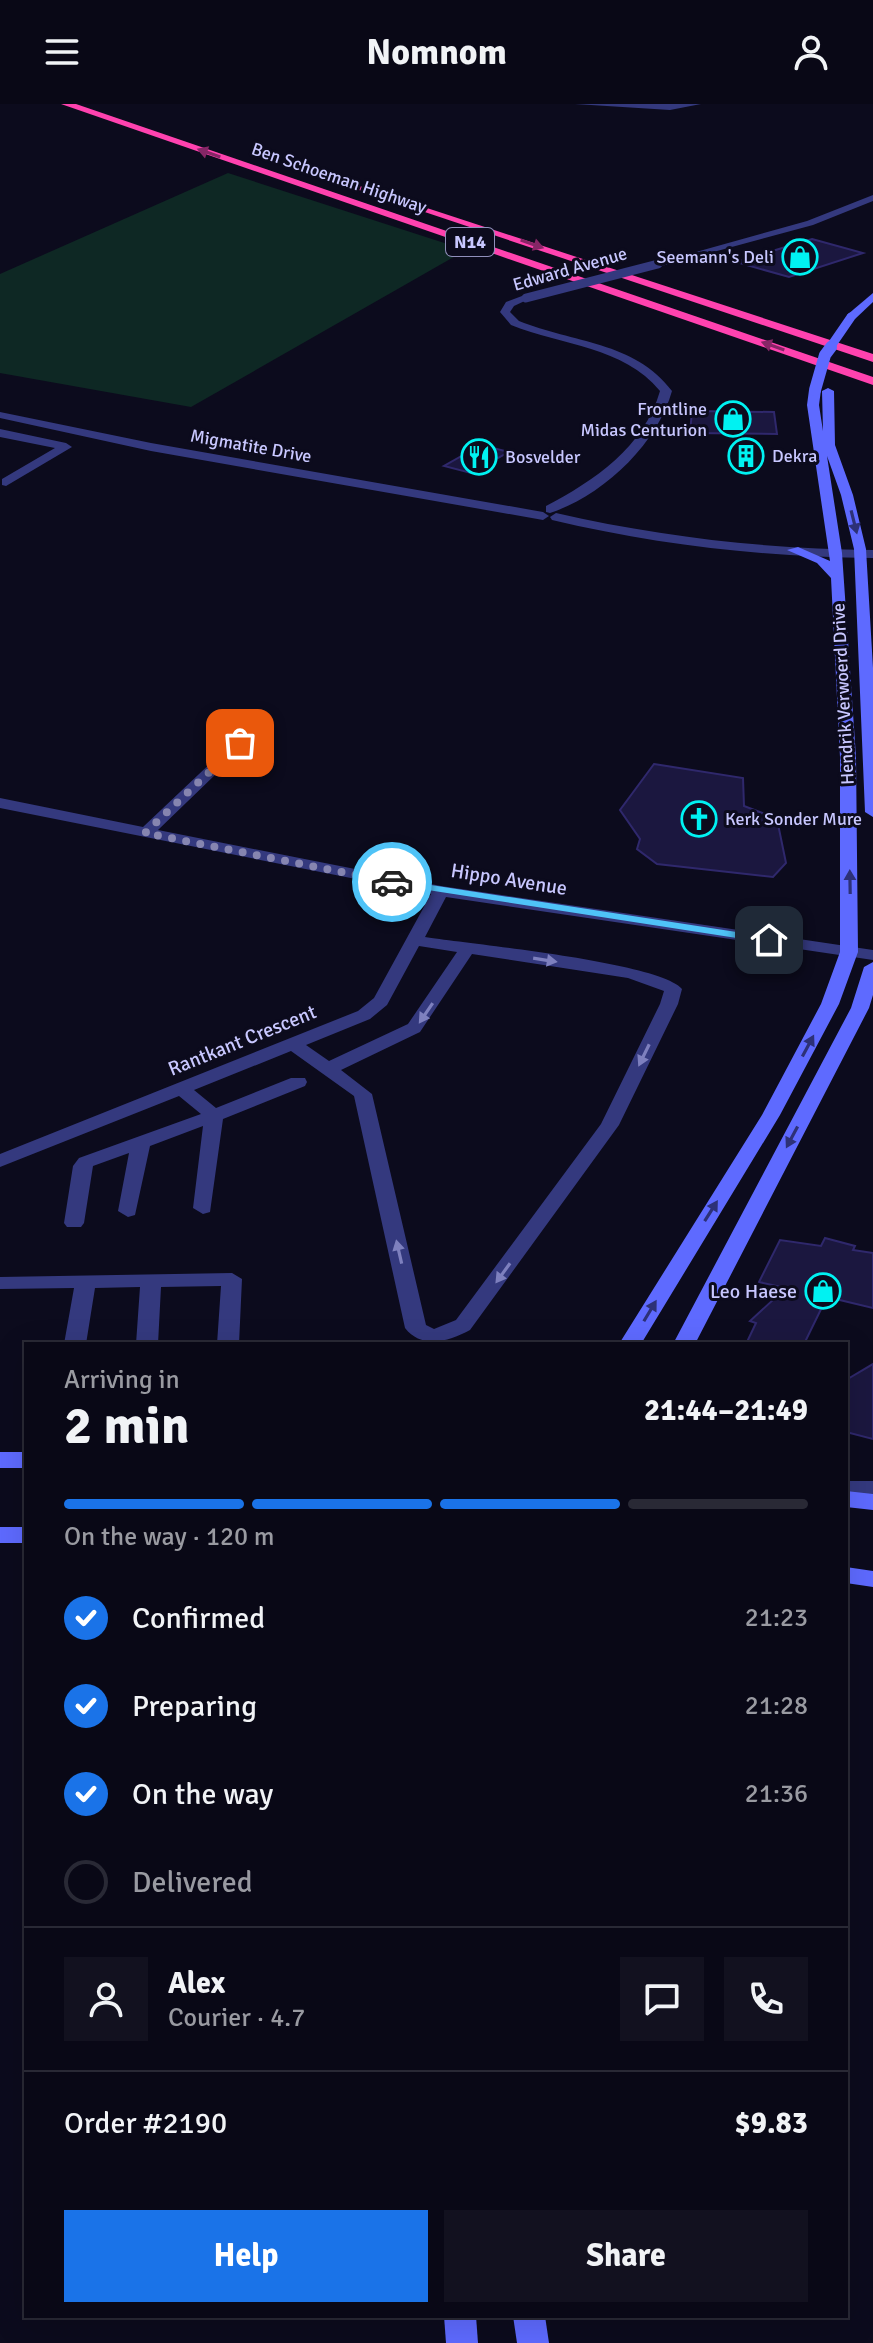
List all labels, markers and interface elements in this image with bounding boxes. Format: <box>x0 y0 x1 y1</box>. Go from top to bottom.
icon: menu <box>40 30 84 74</box>
text: Nomnom <box>366 30 507 75</box>
icon: person <box>789 30 833 74</box>
street label: Ben Schoeman Highway <box>249 138 430 219</box>
one-way arrow <box>197 146 221 158</box>
road number: N14 <box>446 228 494 256</box>
shop icon: Seemann's Deli <box>781 238 819 276</box>
one-way arrow <box>520 239 544 251</box>
street label: Edward Avenue <box>510 242 630 296</box>
place label: Seemann's Deli <box>657 246 774 268</box>
one-way arrow <box>761 340 785 352</box>
place label: Frontline Midas Centurion <box>580 398 707 441</box>
shop icon: Frontline Midas Centurion <box>714 400 752 438</box>
street label: Migmatite Drive <box>189 425 313 467</box>
building icon: Dekra <box>727 437 765 475</box>
restaurant icon: Bosvelder <box>460 438 498 476</box>
place label: Dekra <box>772 445 817 467</box>
place label: Bosvelder <box>505 446 581 468</box>
one-way arrow <box>848 509 861 534</box>
street label: Hendrik Verwoerd Drive <box>827 602 859 786</box>
pin <box>206 709 274 777</box>
icon: bag <box>218 721 262 765</box>
church icon: Kerk Sonder Mure <box>680 800 718 838</box>
place label: Kerk Sonder Mure <box>725 808 862 830</box>
courier <box>352 842 432 922</box>
street label: Hippo Avenue <box>449 858 569 901</box>
icon: car <box>370 860 414 904</box>
one-way arrow <box>844 869 856 894</box>
pin <box>735 906 803 974</box>
icon: home <box>747 918 791 962</box>
one-way arrow <box>533 954 558 966</box>
street label: Rantkant Crescent <box>164 999 320 1082</box>
one-way arrow <box>419 1003 434 1024</box>
one-way arrow <box>800 1035 814 1057</box>
one-way arrow <box>637 1043 651 1067</box>
one-way arrow <box>786 1126 800 1148</box>
one-way arrow <box>704 1200 718 1222</box>
one-way arrow <box>392 1240 405 1265</box>
one-way arrow <box>496 1262 511 1283</box>
shop icon: Leo Haese <box>804 1272 842 1310</box>
place label: Leo Haese <box>710 1279 797 1304</box>
one-way arrow <box>643 1300 657 1322</box>
text: Arriving in <box>64 1364 180 1396</box>
text: 21:44–21:49 <box>644 1392 808 1429</box>
text: 2 min <box>64 1394 190 1458</box>
text: On the way · 120 m <box>64 1521 274 1553</box>
icon: check <box>64 1596 108 1640</box>
text: Confirmed <box>132 1600 265 1637</box>
text: 21:23 <box>745 1602 808 1634</box>
icon: check <box>64 1684 108 1728</box>
text: Preparing <box>132 1688 257 1725</box>
text: 21:28 <box>745 1690 808 1722</box>
icon: check <box>64 1772 108 1816</box>
text: On the way <box>132 1776 273 1813</box>
text: 21:36 <box>745 1778 808 1810</box>
text: Delivered <box>132 1864 253 1901</box>
button: person <box>64 1957 148 2041</box>
button: chat <box>620 1957 704 2041</box>
button: phone <box>724 1957 808 2041</box>
text: Alex <box>168 1965 225 2002</box>
text: Courier · 4.7 <box>168 2002 305 2034</box>
text: Order #2190 <box>64 2105 227 2142</box>
text: $9.83 <box>735 2105 808 2142</box>
button: Help <box>64 2210 428 2302</box>
button: Share <box>444 2210 808 2302</box>

